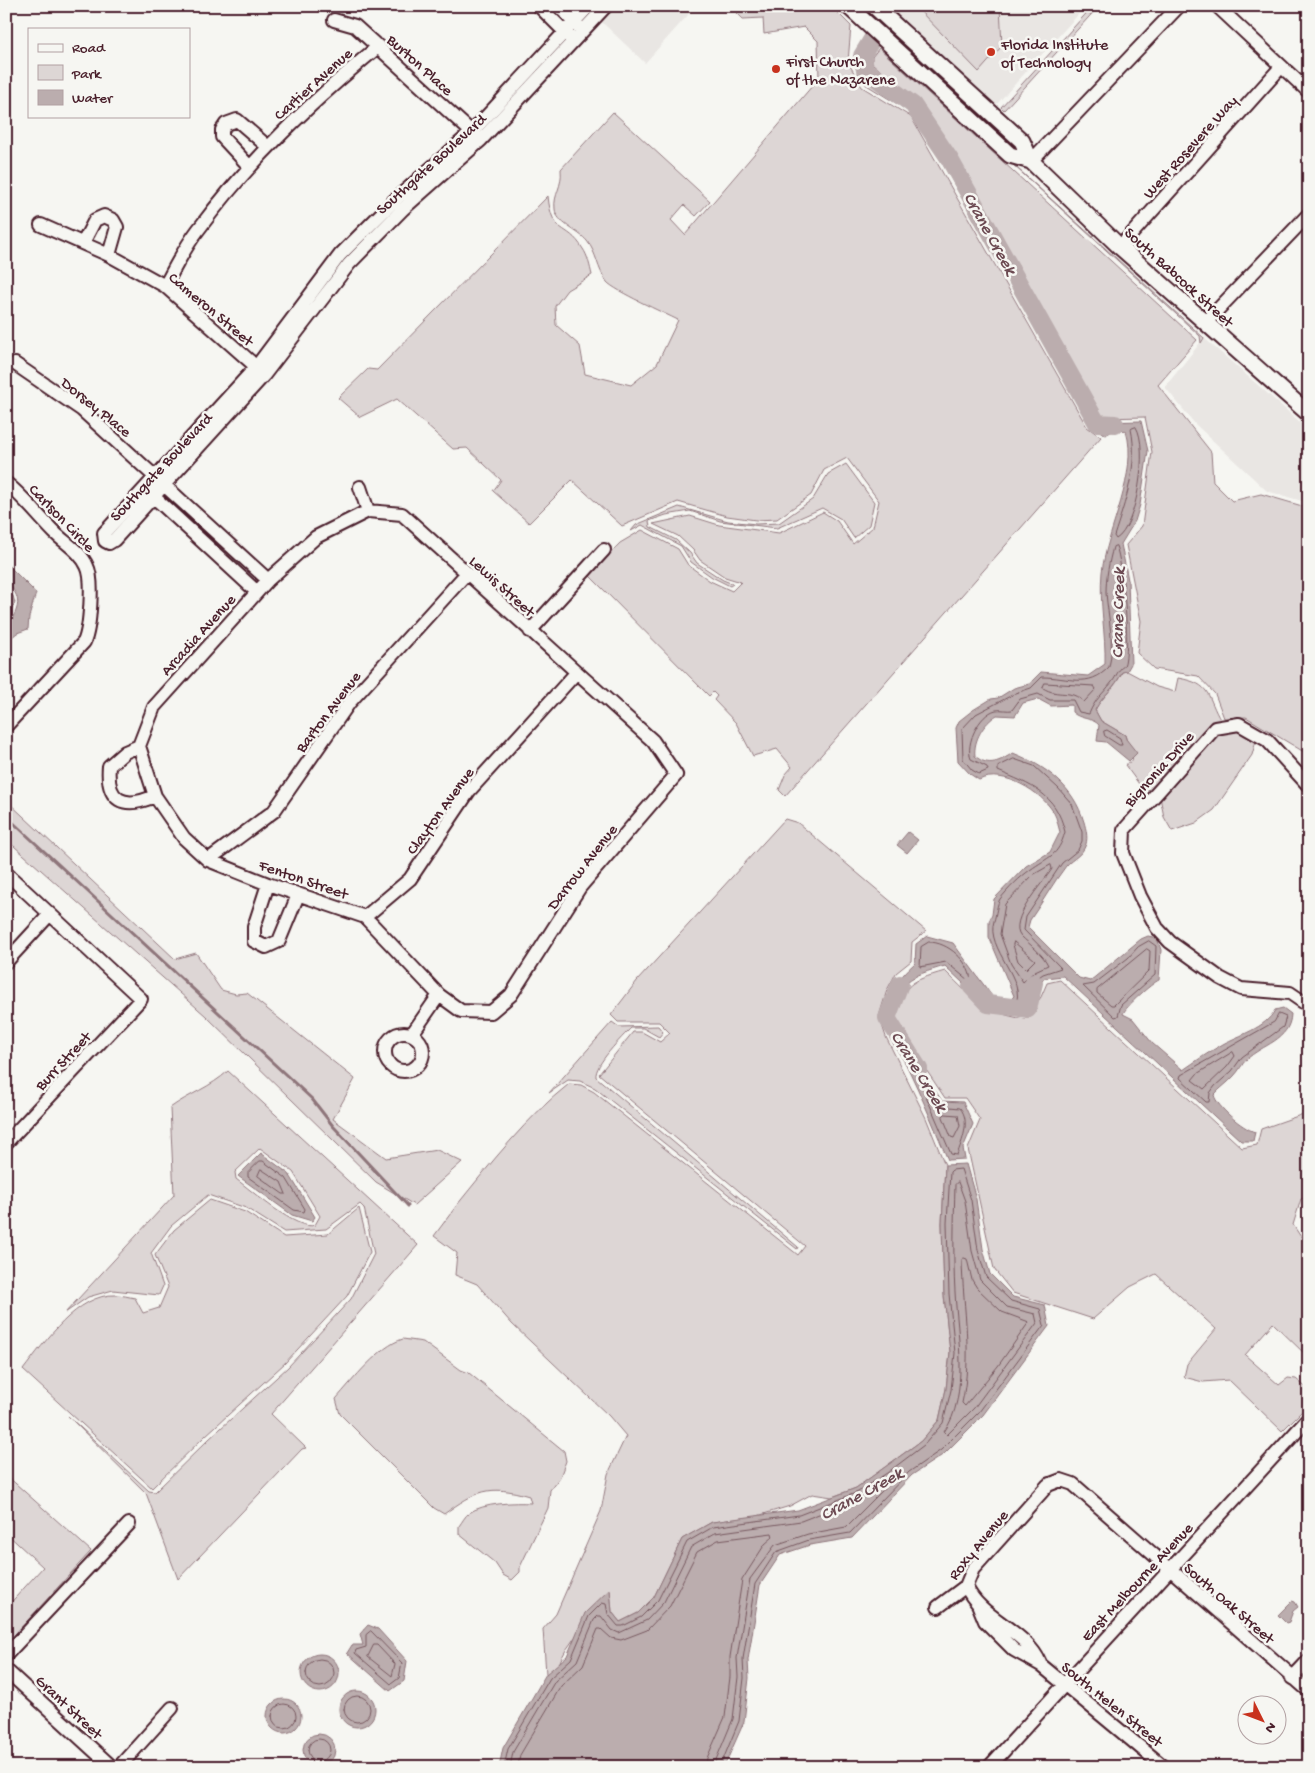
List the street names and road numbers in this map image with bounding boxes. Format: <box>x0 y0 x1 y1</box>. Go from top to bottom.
street label: Burton Place <box>381 31 456 102</box>
street label: Cartier Avenue <box>271 45 358 126</box>
street label: West Rosevere Way <box>1140 93 1243 204</box>
street label: Southgate Boulevard <box>373 110 493 220</box>
street label: South Babcock Street <box>1119 225 1237 334</box>
street label: Cameron Street <box>163 270 257 353</box>
street label: Dorsey Place <box>55 374 134 443</box>
street label: Southgate Boulevard <box>107 409 219 527</box>
street label: Carlson Circle <box>23 481 98 558</box>
street label: Lewis Street <box>464 553 539 623</box>
street label: Arcadia Avenue <box>158 591 242 681</box>
street label: Barton Avenue <box>292 668 367 758</box>
street label: Bignonia Drive <box>1121 728 1200 813</box>
street label: Clayton Avenue <box>404 764 480 859</box>
street label: Darrow Avenue <box>544 821 623 915</box>
street label: Fenton Street <box>255 857 351 906</box>
street label: Burr Street <box>32 1028 98 1096</box>
street label: Roxy Avenue <box>946 1507 1014 1585</box>
street label: East Melbourne Avenue <box>1079 1519 1199 1647</box>
street label: South Oak Street <box>1178 1560 1278 1650</box>
street label: South Helen Street <box>1056 1659 1167 1753</box>
street label: Grant Street <box>30 1673 106 1746</box>

